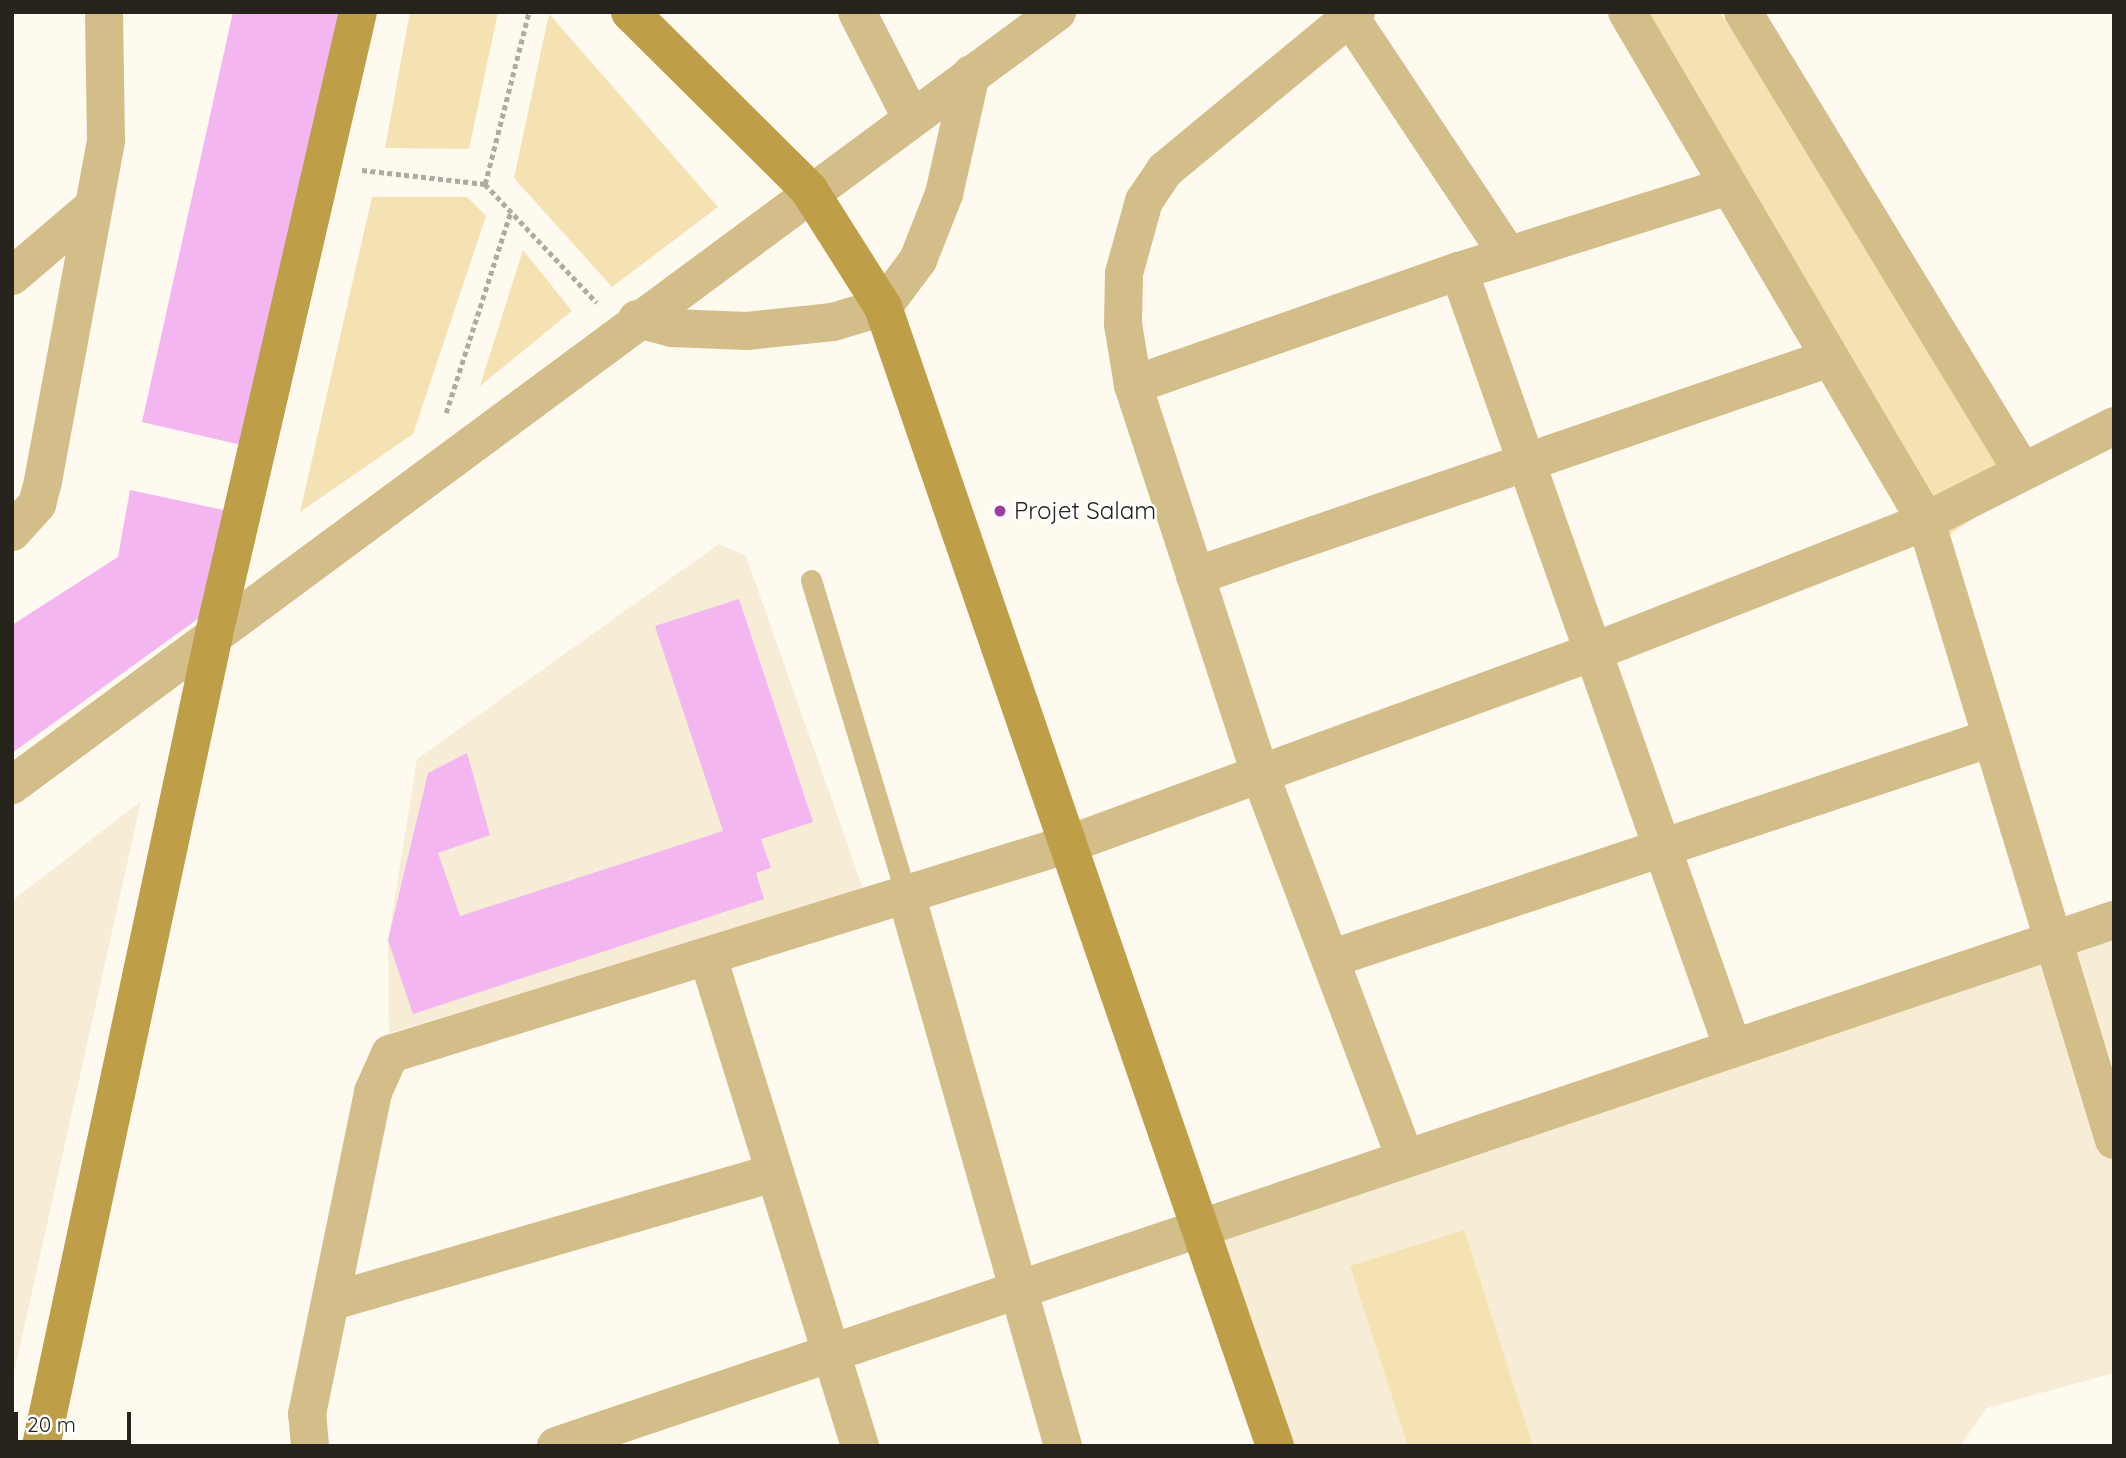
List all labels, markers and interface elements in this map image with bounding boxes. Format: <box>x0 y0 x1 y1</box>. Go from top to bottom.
place label: Projet Salam <box>1014 497 1156 525</box>
marker: Projet Salam <box>992 503 1008 519</box>
scale bar <box>18 1398 135 1442</box>
text: 20 m <box>27 1411 76 1437</box>

